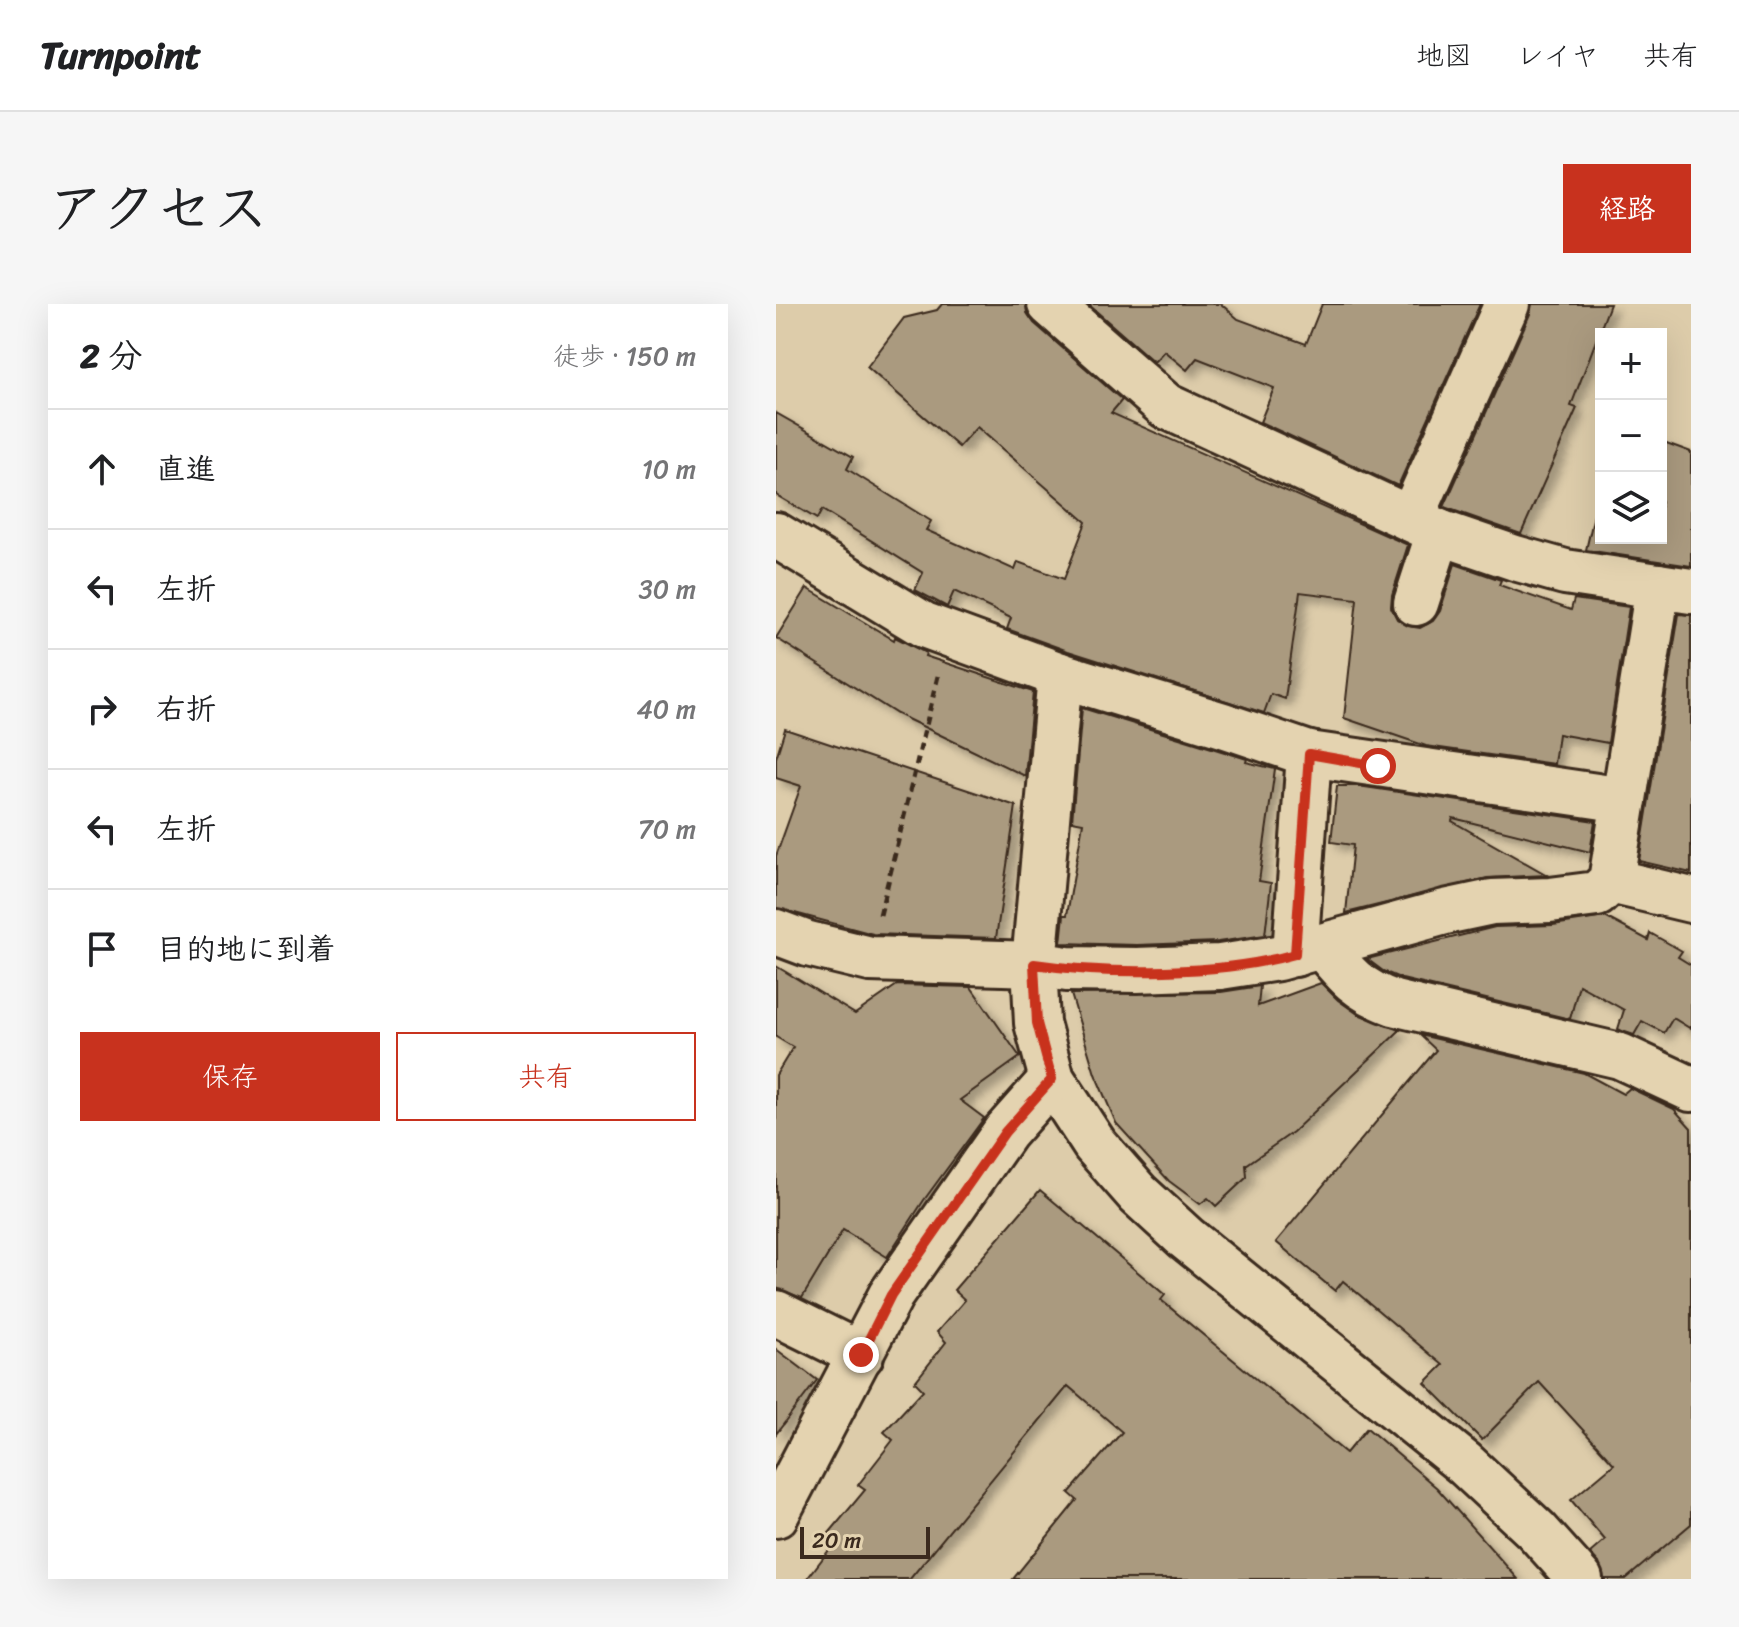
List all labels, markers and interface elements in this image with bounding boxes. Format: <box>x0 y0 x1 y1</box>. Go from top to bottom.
text: Turnpoint <box>40 22 201 89</box>
text: 地図 <box>1416 31 1472 80</box>
text: レイヤ <box>1516 31 1599 80</box>
text: 共有 <box>1643 31 1699 80</box>
text: アクセス <box>48 159 269 258</box>
button: 経路 <box>1563 164 1691 253</box>
text: 2 分 <box>80 326 142 386</box>
map controls <box>1595 328 1667 544</box>
button: + <box>1595 328 1667 400</box>
text: 徒歩 · 150 m <box>553 333 696 379</box>
button: − <box>1595 400 1667 472</box>
text: 直進 <box>156 442 216 496</box>
text: 10 m <box>642 446 696 492</box>
icon: ahead <box>80 447 124 491</box>
button: layers <box>1595 472 1667 544</box>
text: 左折 <box>156 562 216 616</box>
text: 30 m <box>639 566 696 612</box>
icon: left <box>80 567 124 611</box>
text: 右折 <box>156 682 216 736</box>
text: 40 m <box>637 686 696 732</box>
icon: right <box>80 687 124 731</box>
route start <box>1360 748 1396 784</box>
text: 左折 <box>156 802 216 856</box>
text: 70 m <box>638 806 696 852</box>
icon: left <box>80 807 124 851</box>
text: 目的地に到着 <box>156 922 336 976</box>
icon: arrive <box>80 927 124 971</box>
button: 保存 <box>80 1032 380 1121</box>
button: 共有 <box>396 1032 696 1121</box>
route end <box>843 1337 879 1373</box>
text: 20 m <box>812 1521 861 1560</box>
scale bar <box>800 1523 930 1559</box>

